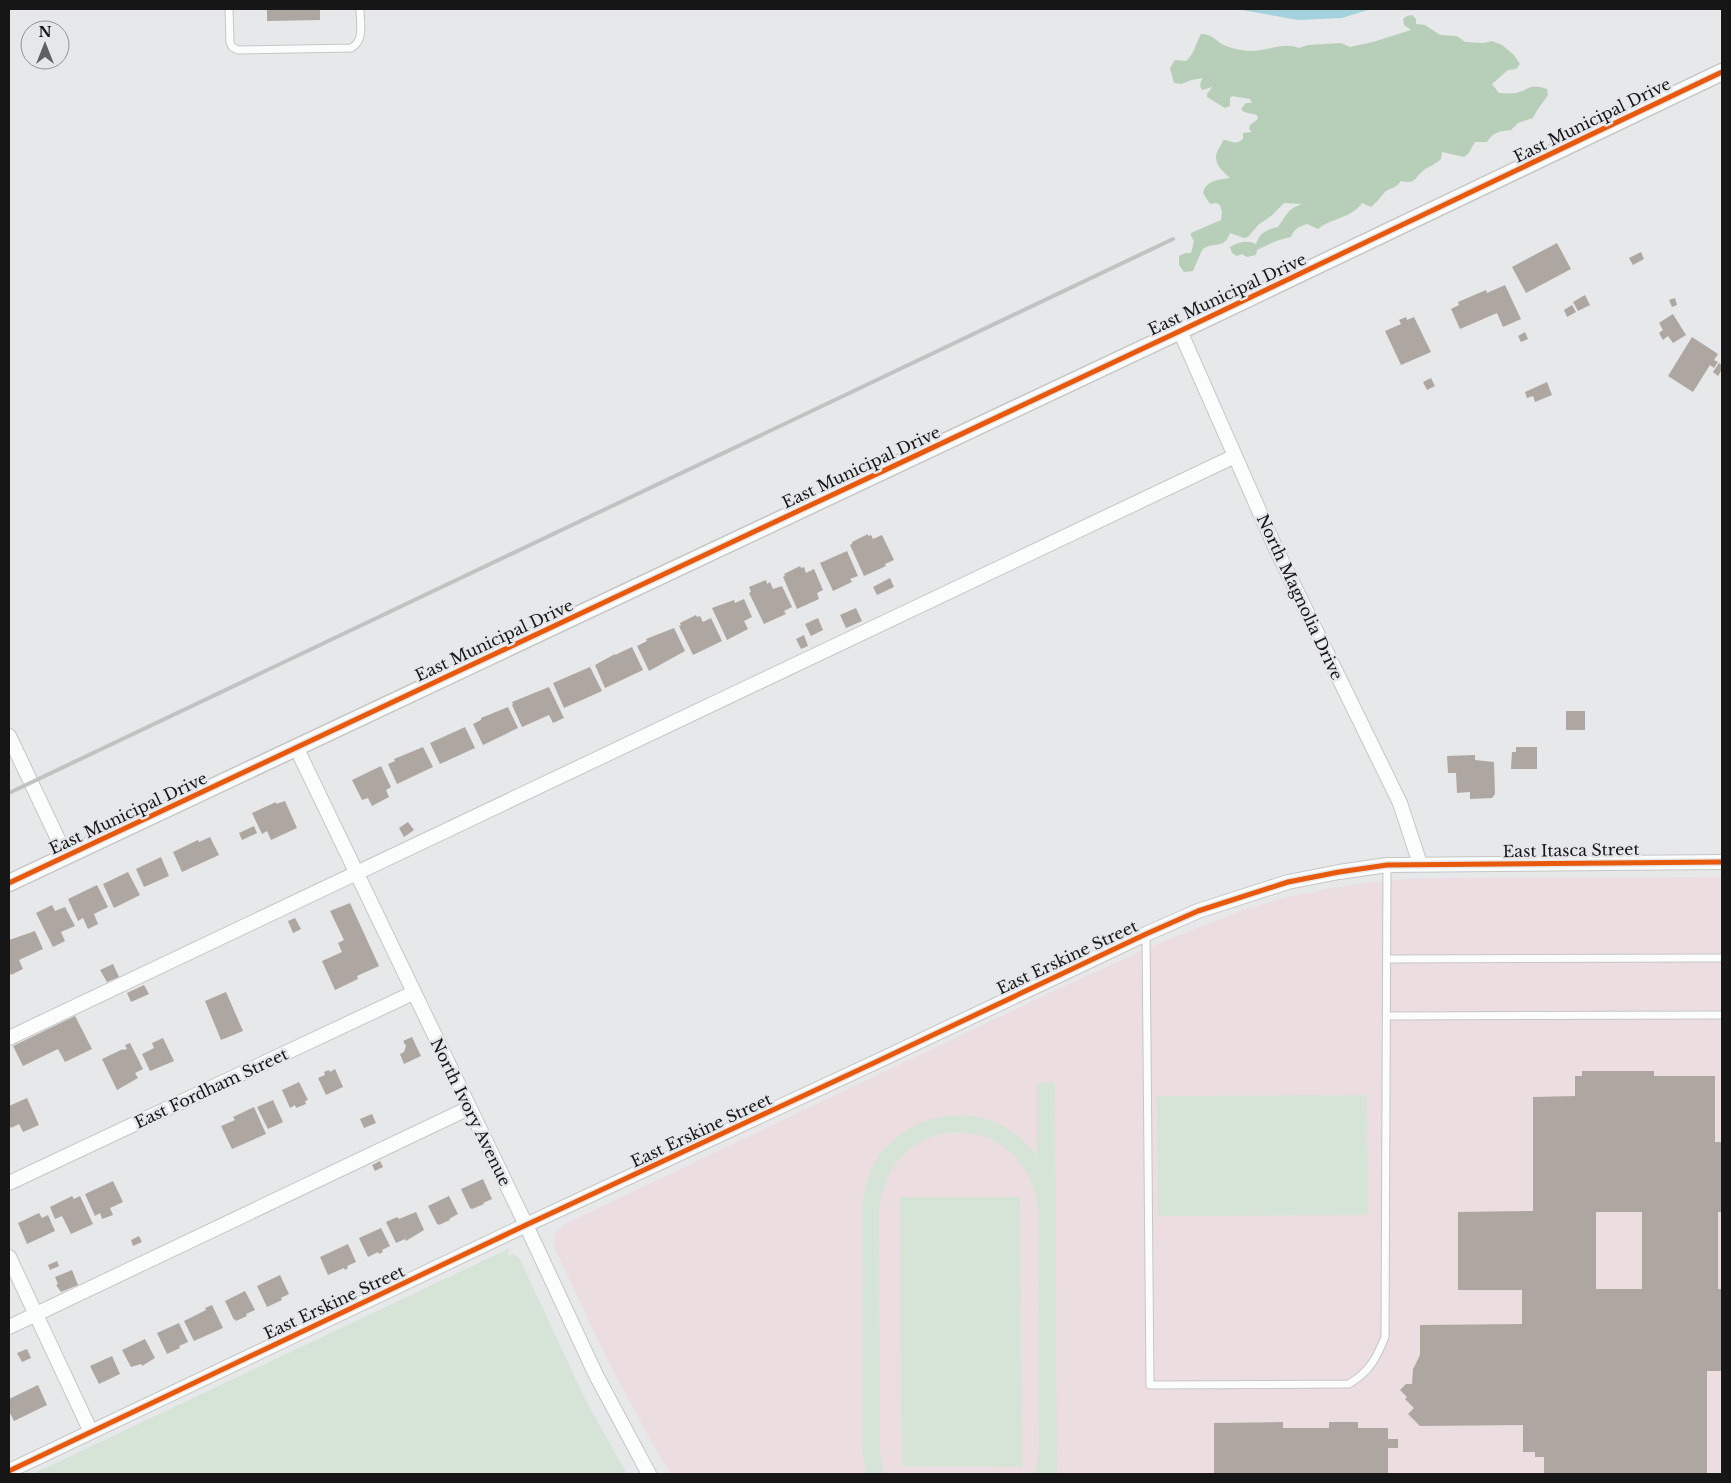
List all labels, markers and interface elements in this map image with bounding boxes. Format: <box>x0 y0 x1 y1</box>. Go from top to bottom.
north arrow <box>20 20 70 70</box>
text: N <box>38 23 52 41</box>
street label: East Municipal Drive <box>1510 73 1674 167</box>
street label: East Municipal Drive <box>1145 249 1309 339</box>
street label: East Municipal Drive <box>779 422 943 512</box>
street label: North Magnolia Drive <box>1253 511 1347 683</box>
street label: East Municipal Drive <box>412 595 576 685</box>
street label: East Municipal Drive <box>46 768 210 858</box>
street label: East Itasca Street <box>1502 839 1640 861</box>
street label: East Erskine Street <box>993 916 1141 998</box>
street label: North Ivory Avenue <box>427 1035 515 1189</box>
street label: East Fordham Street <box>131 1044 291 1132</box>
street label: East Erskine Street <box>627 1089 775 1171</box>
street label: East Erskine Street <box>260 1261 408 1343</box>

